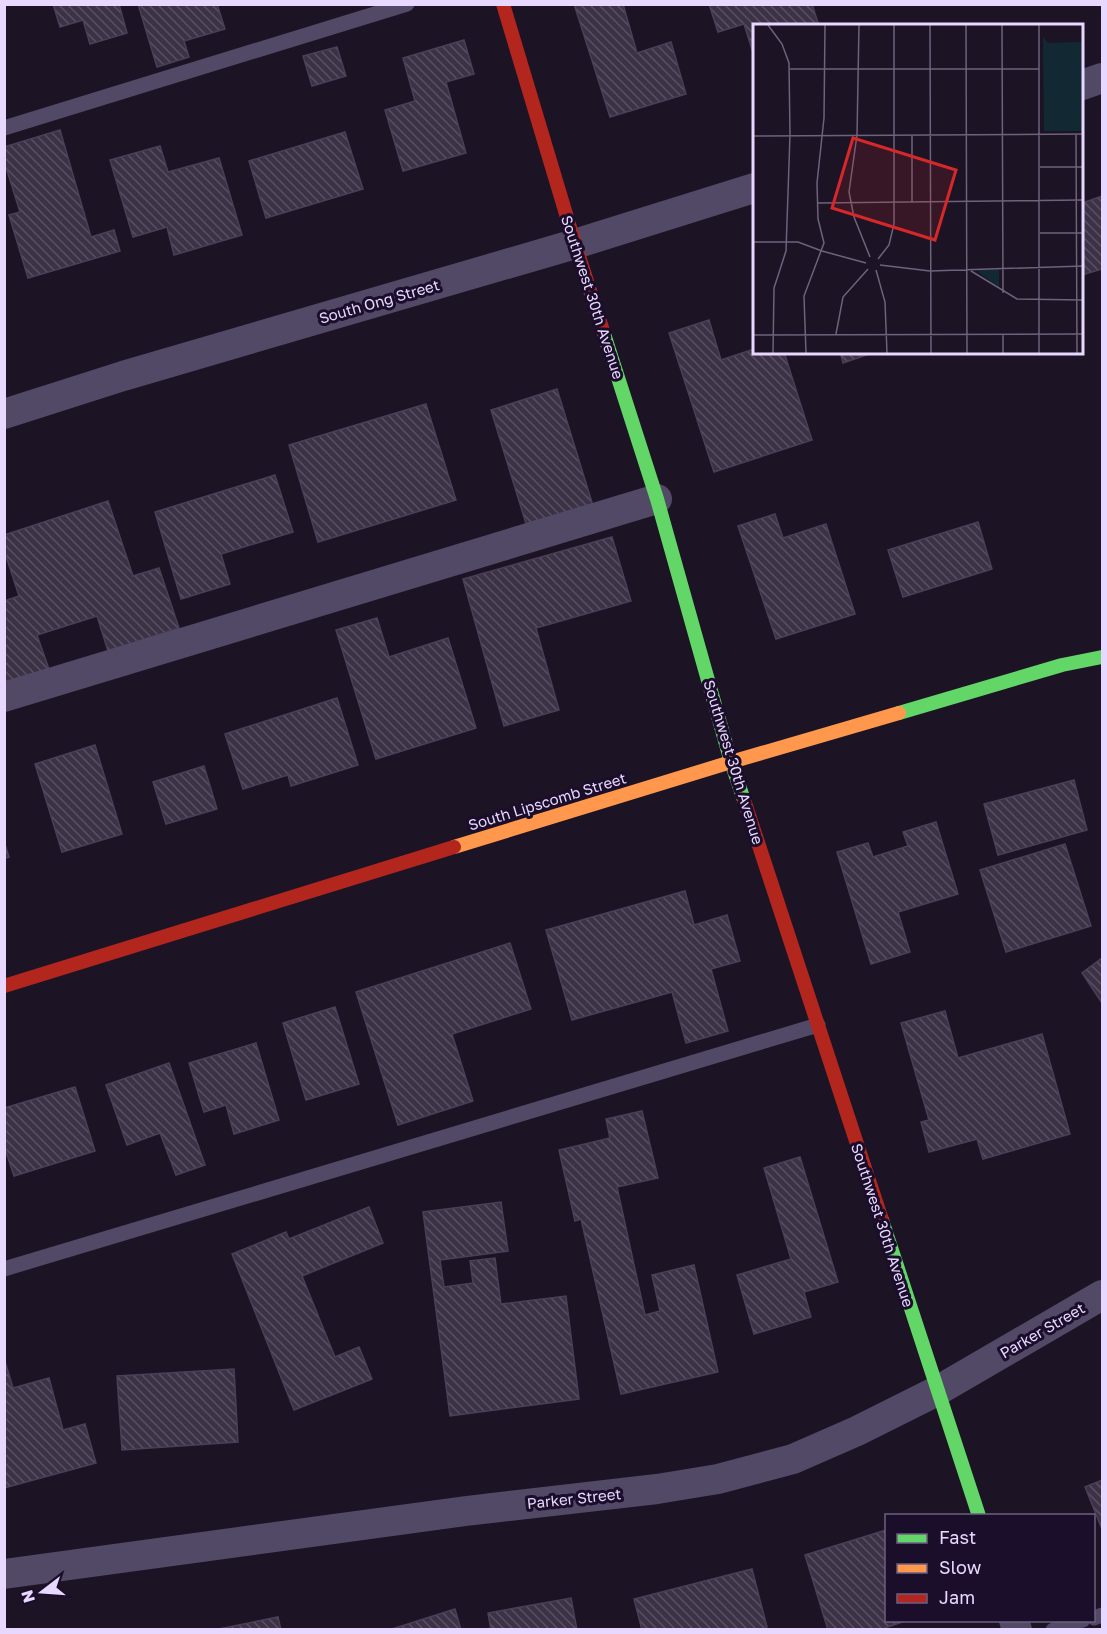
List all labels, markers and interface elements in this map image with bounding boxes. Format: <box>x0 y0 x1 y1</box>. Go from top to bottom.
inset map <box>753 24 1083 354</box>
street label: Southwest 30th Avenue <box>558 213 628 381</box>
street label: South Ong Street <box>317 275 441 327</box>
street label: Southwest 30th Avenue <box>700 678 768 847</box>
street label: South Lipscomb Street <box>466 768 628 834</box>
street label: Southwest 30th Avenue <box>848 1141 918 1309</box>
street label: Parker Street <box>996 1298 1088 1362</box>
street label: Parker Street <box>526 1484 622 1512</box>
legend <box>885 1514 1095 1622</box>
text: Fast <box>939 1526 976 1548</box>
text: Slow <box>939 1556 982 1578</box>
north arrow <box>12 1562 72 1622</box>
text: Jam <box>939 1586 975 1608</box>
text: N <box>16 1588 39 1605</box>

